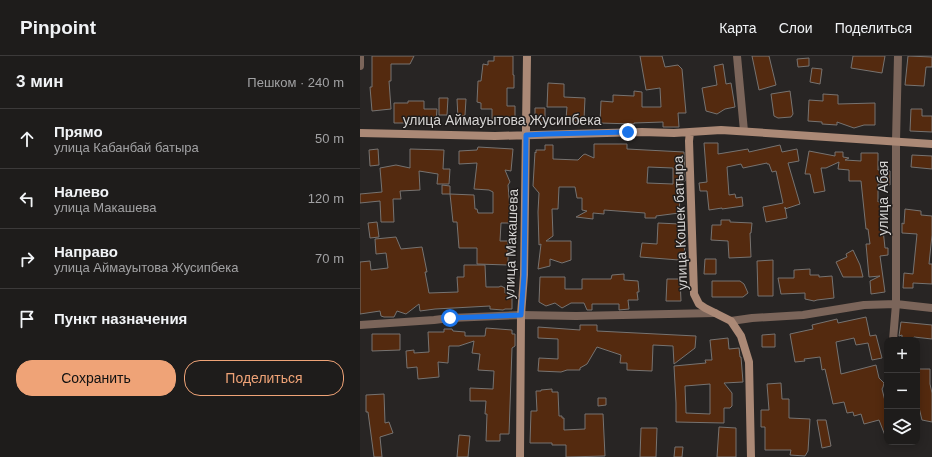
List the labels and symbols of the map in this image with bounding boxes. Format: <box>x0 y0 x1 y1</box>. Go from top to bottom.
street label: улица Аймауытова Жусипбека <box>403 112 602 128</box>
route end <box>619 123 637 141</box>
street label: улица Кошек батыра <box>670 155 690 291</box>
street label: улица Абая <box>875 161 891 235</box>
street label: улица Макашева <box>501 188 521 299</box>
route start <box>441 309 459 327</box>

